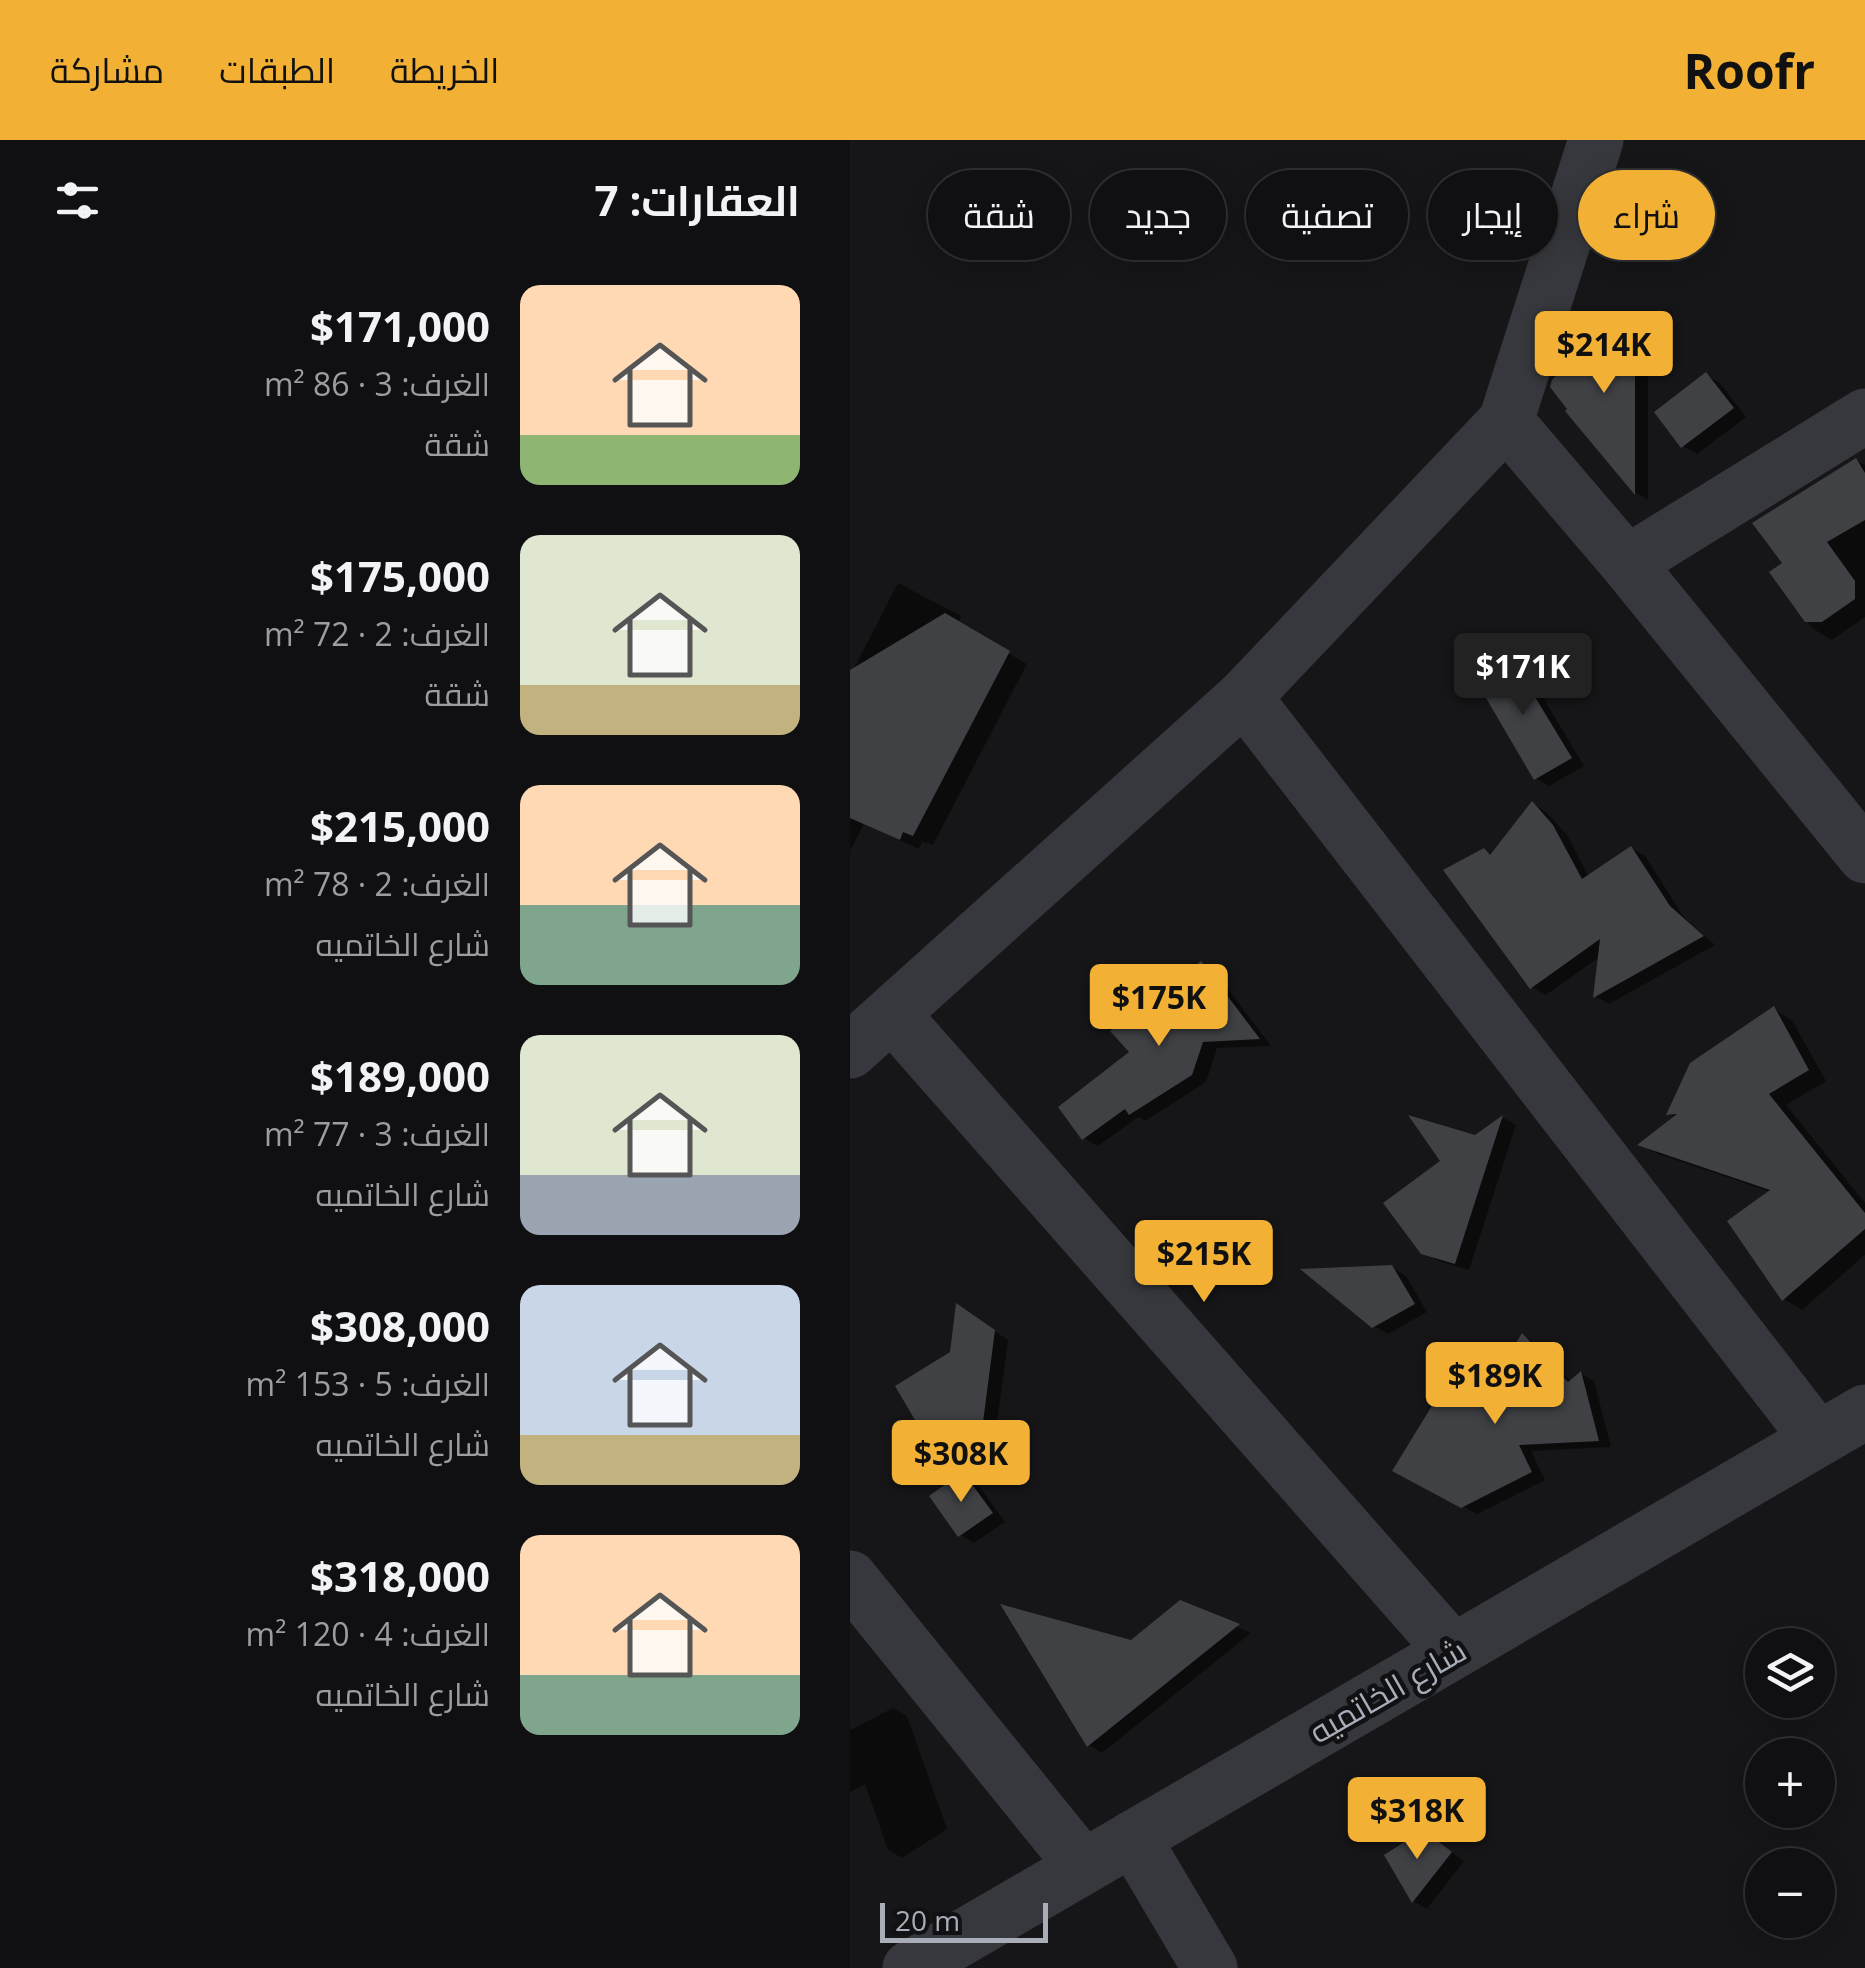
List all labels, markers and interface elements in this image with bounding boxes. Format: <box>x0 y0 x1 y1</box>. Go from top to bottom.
text: Roofr <box>1683 38 1815 103</box>
text: مشاركة <box>50 46 164 93</box>
text: الطبقات <box>219 46 335 93</box>
text: الخريطة <box>390 46 499 93</box>
chip: شقة <box>928 170 1070 260</box>
chip: جديد <box>1090 170 1226 260</box>
chip: تصفية <box>1246 170 1408 260</box>
chip: إيجار <box>1428 170 1558 260</box>
chip: شراء <box>1578 170 1715 260</box>
text: العقارات: 7 <box>595 171 800 228</box>
icon: filters <box>50 173 105 228</box>
text: $171,000 <box>310 297 490 354</box>
pin: $214K <box>1534 311 1674 396</box>
text: $214K <box>1557 322 1651 365</box>
icon: home <box>600 325 720 445</box>
text: الغرف: 3 · 86 m² <box>264 362 490 405</box>
text: شقة <box>425 422 490 465</box>
text: $175,000 <box>310 547 490 604</box>
icon: home <box>600 575 720 695</box>
text: الغرف: 2 · 72 m² <box>264 612 490 655</box>
pin: $171K <box>1453 633 1593 718</box>
text: $171K <box>1476 644 1570 687</box>
text: شقة <box>425 672 490 715</box>
text: $215,000 <box>310 797 490 854</box>
icon: home <box>600 825 720 945</box>
text: الغرف: 2 · 78 m² <box>264 862 490 905</box>
text: شارع الخاتميه <box>316 922 490 965</box>
pin: $175K <box>1089 964 1229 1049</box>
text: $175K <box>1112 975 1206 1018</box>
text: $189,000 <box>310 1047 490 1104</box>
icon: home <box>600 1075 720 1195</box>
text: الغرف: 3 · 77 m² <box>264 1112 490 1155</box>
text: شارع الخاتميه <box>316 1172 490 1215</box>
pin: $215K <box>1134 1220 1274 1305</box>
text: $215K <box>1157 1231 1251 1274</box>
text: $308,000 <box>310 1297 490 1354</box>
icon: home <box>600 1325 720 1445</box>
pin: $189K <box>1425 1342 1565 1427</box>
text: $189K <box>1448 1353 1542 1396</box>
text: الغرف: 5 · 153 m² <box>246 1362 490 1405</box>
pin: $308K <box>891 1420 1031 1505</box>
text: شارع الخاتميه <box>316 1422 490 1465</box>
text: $308K <box>914 1431 1008 1474</box>
text: $318,000 <box>310 1547 490 1604</box>
icon: home <box>600 1575 720 1695</box>
text: الغرف: 4 · 120 m² <box>246 1612 490 1655</box>
street label: شارع الخاتميه <box>1301 1628 1474 1754</box>
map controls <box>1745 1628 1835 1938</box>
button: layers <box>1745 1628 1835 1718</box>
text: شارع الخاتميه <box>316 1672 490 1715</box>
button: + <box>1745 1738 1835 1828</box>
pin: $318K <box>1347 1777 1487 1862</box>
text: $318K <box>1370 1788 1464 1831</box>
button: − <box>1745 1848 1835 1938</box>
scale bar <box>880 1898 1048 1942</box>
text: 20 m <box>895 1901 960 1939</box>

